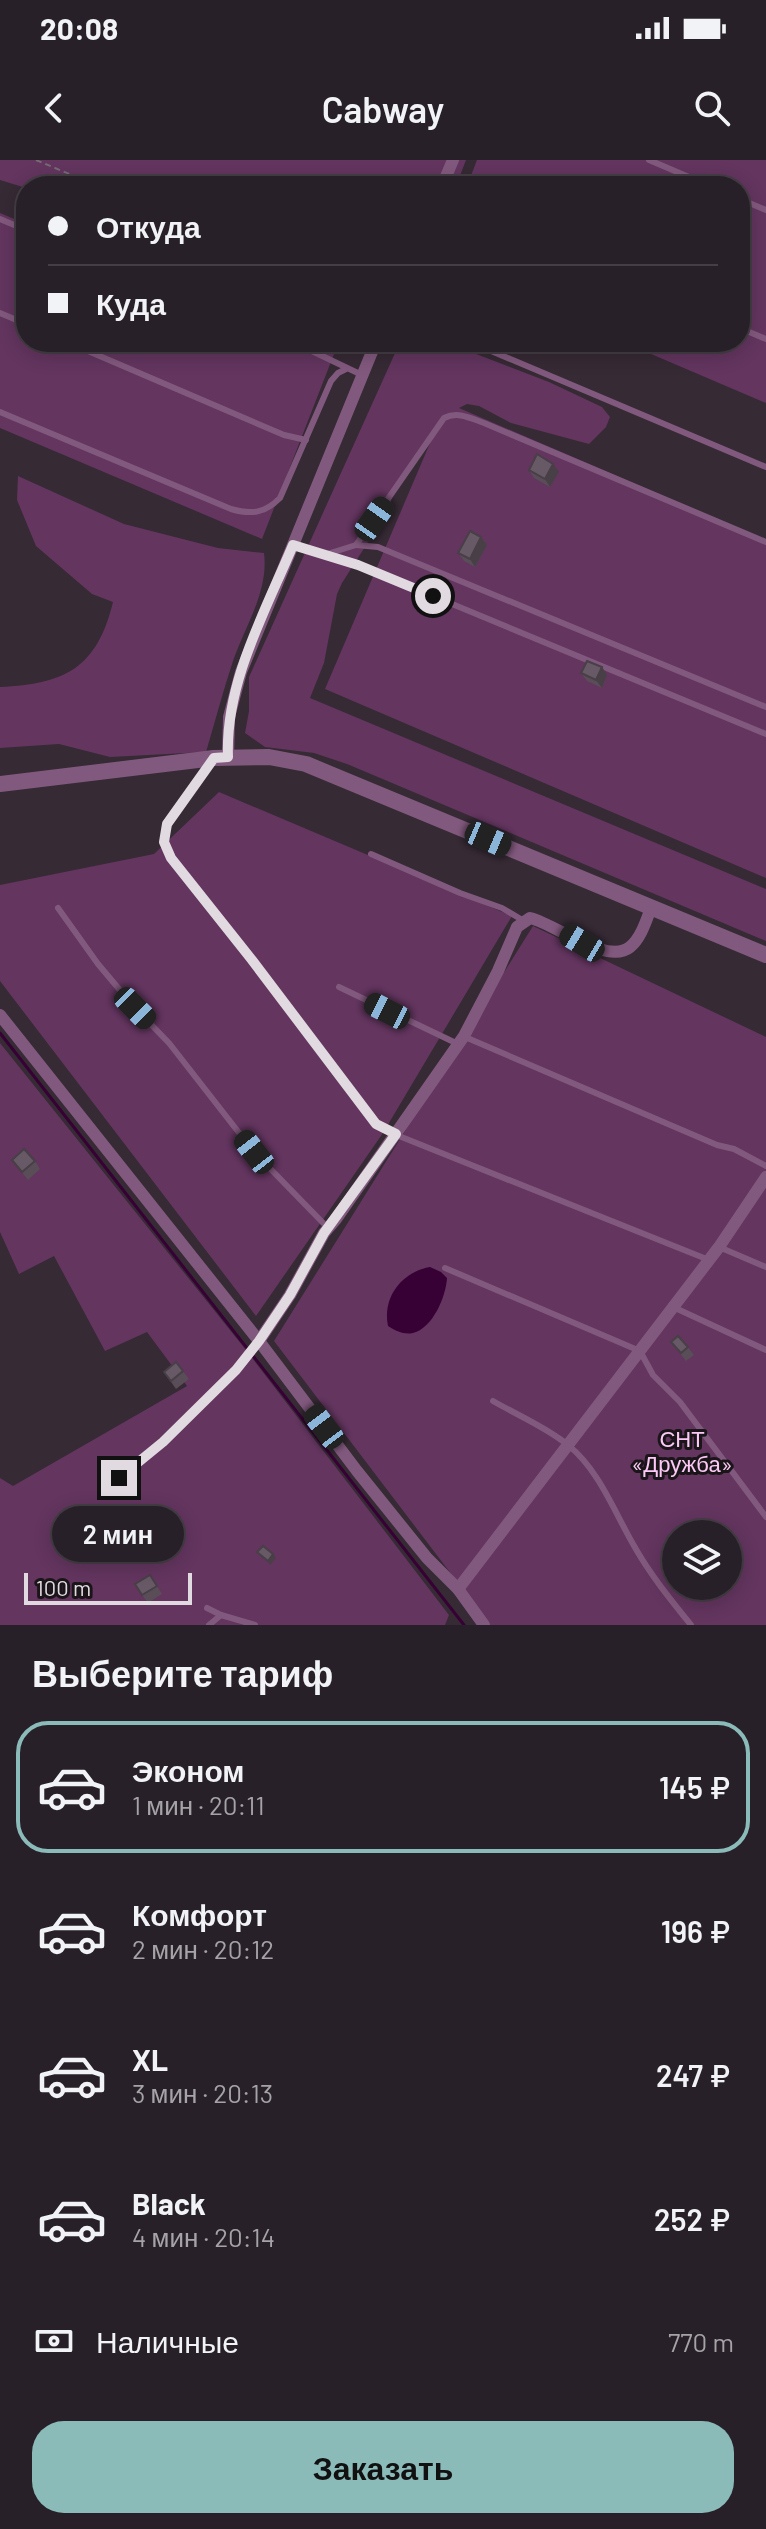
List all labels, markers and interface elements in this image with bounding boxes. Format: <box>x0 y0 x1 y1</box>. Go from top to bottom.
text: 20:08 <box>40 10 118 46</box>
icon: back <box>32 86 76 130</box>
icon: search <box>690 86 734 130</box>
text: Cabway <box>322 87 444 130</box>
text: Откуда <box>96 208 201 244</box>
text: Куда <box>96 285 166 321</box>
car <box>350 492 398 546</box>
route start <box>415 578 451 614</box>
car <box>461 819 515 859</box>
car <box>555 920 609 966</box>
car <box>110 983 160 1033</box>
car <box>360 989 414 1033</box>
car <box>230 1126 278 1178</box>
car <box>300 1401 348 1453</box>
park label: СНТ «Дружба» <box>631 1425 733 1477</box>
route end <box>101 1460 137 1496</box>
callout: 2 мин <box>53 1506 185 1562</box>
text: 2 мин <box>83 1518 153 1549</box>
map controls <box>662 1520 742 1600</box>
button: layers <box>662 1520 742 1600</box>
scale bar <box>24 1569 192 1605</box>
text: 100 m <box>36 1574 91 1600</box>
text: Выберите тариф <box>32 1651 333 1694</box>
icon: car <box>36 1751 108 1823</box>
text: Эконом <box>132 1752 245 1788</box>
text: 145 ₽ <box>659 1769 730 1805</box>
text: 1 мин · 20:11 <box>132 1789 265 1820</box>
icon: car <box>36 1895 108 1967</box>
text: Комфорт <box>132 1896 267 1932</box>
text: 196 ₽ <box>661 1913 730 1949</box>
text: 2 мин · 20:12 <box>132 1933 274 1964</box>
icon: car <box>36 2039 108 2111</box>
text: XL <box>132 2041 168 2077</box>
text: 247 ₽ <box>656 2057 730 2093</box>
text: 3 мин · 20:13 <box>132 2077 273 2108</box>
icon: car <box>36 2183 108 2255</box>
text: Black <box>132 2185 206 2221</box>
text: 252 ₽ <box>654 2201 730 2237</box>
text: 4 мин · 20:14 <box>132 2221 275 2252</box>
icon: cash <box>32 2319 76 2363</box>
text: Наличные <box>96 2323 239 2359</box>
text: 770 m <box>668 2326 734 2357</box>
button: Заказать <box>32 2421 734 2513</box>

